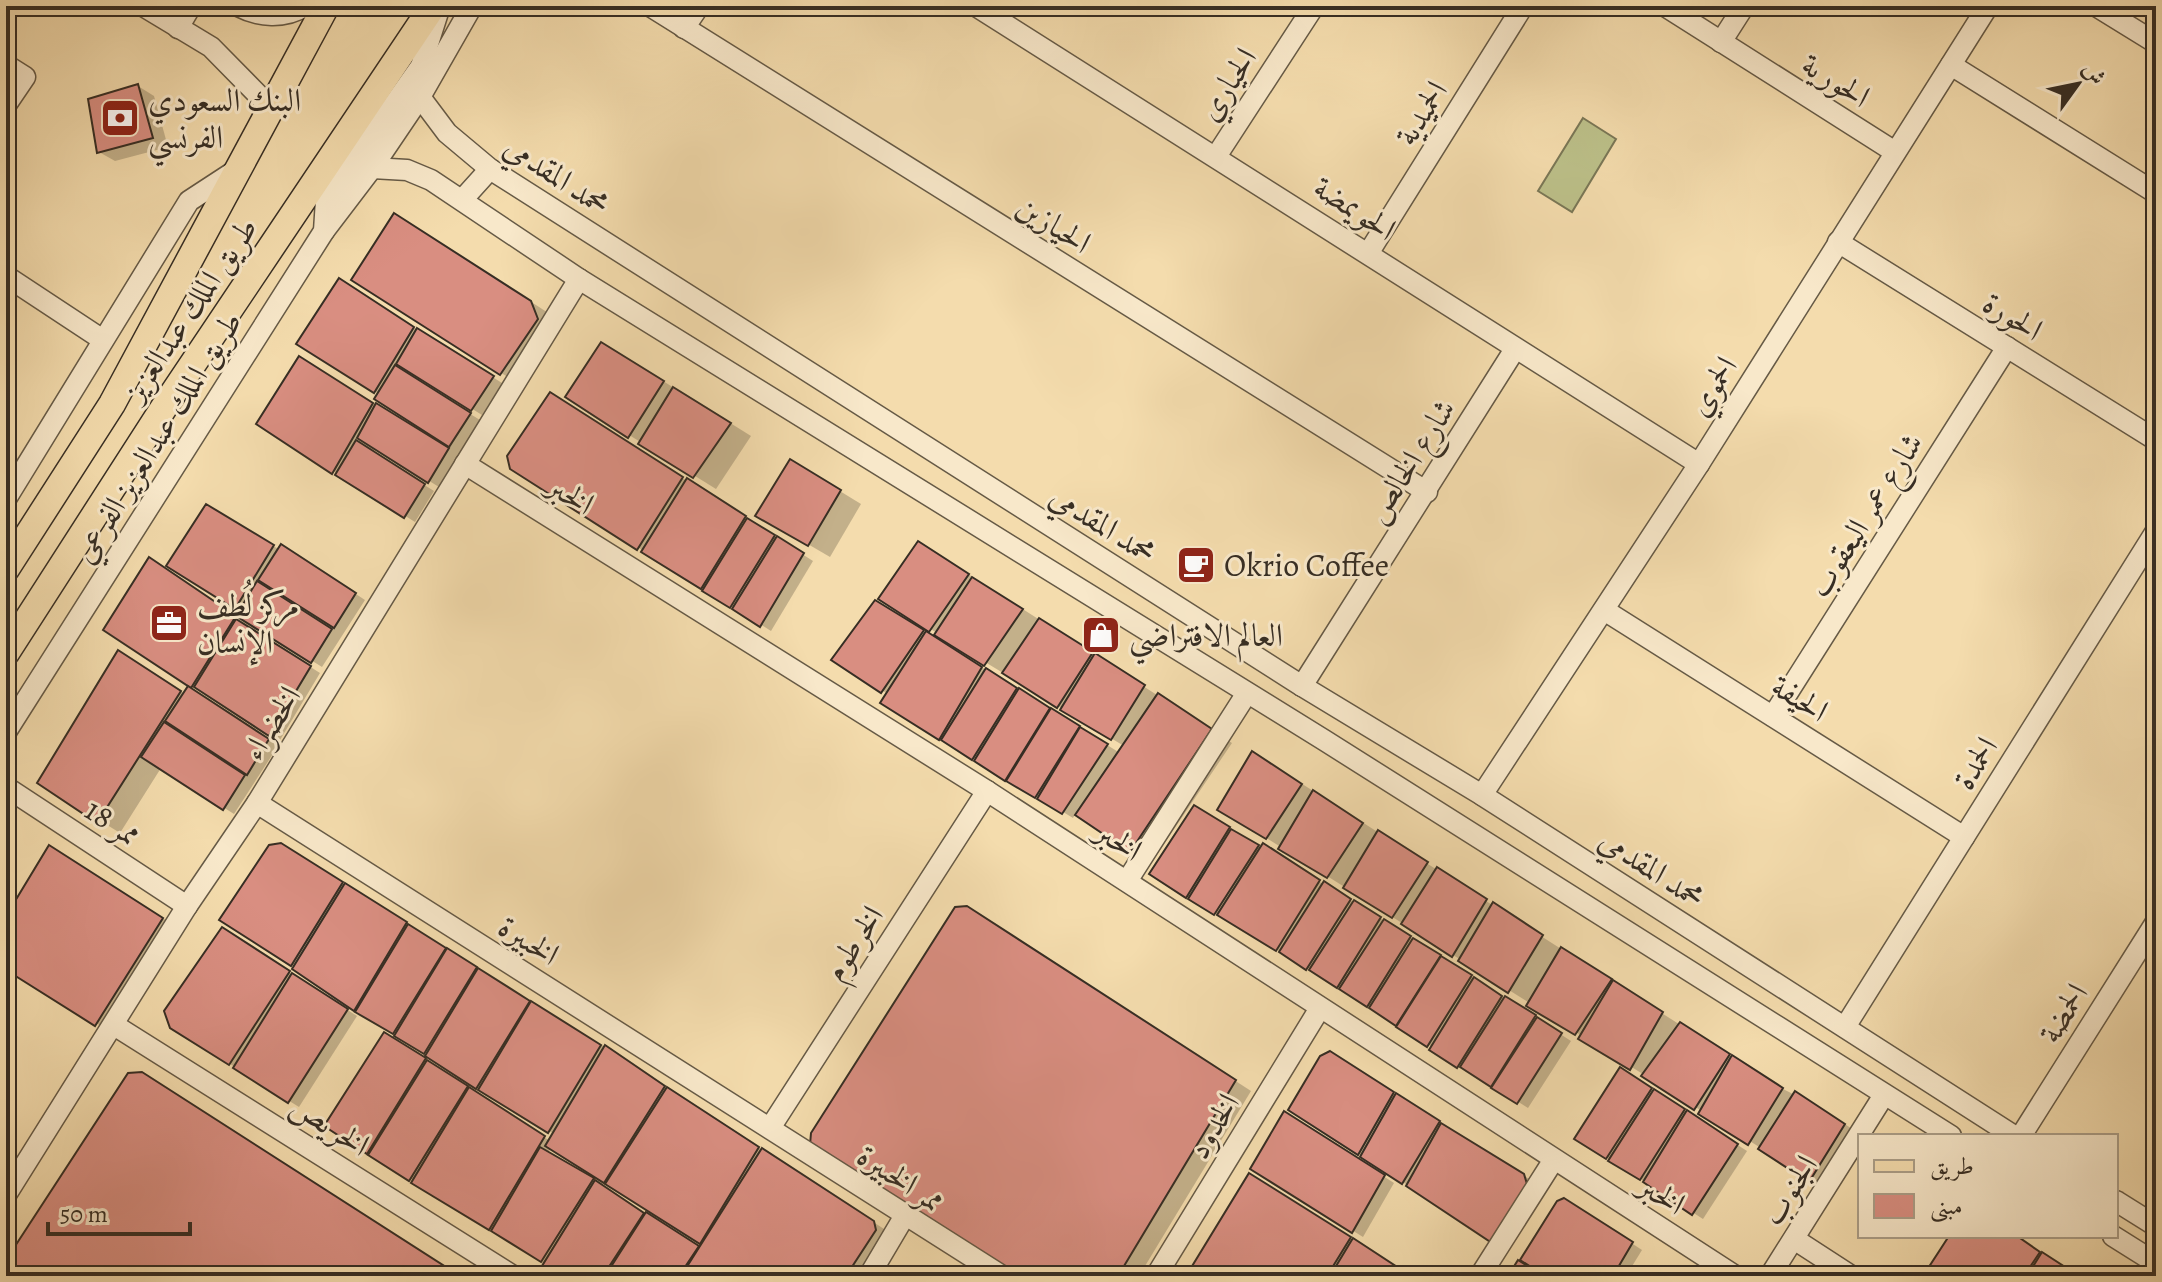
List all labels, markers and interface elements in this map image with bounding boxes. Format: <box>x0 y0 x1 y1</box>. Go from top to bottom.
street label: الحياري <box>1187 39 1270 131</box>
street label: الحورية <box>1793 42 1879 118</box>
north arrow <box>2038 44 2118 124</box>
text: ش <box>2075 56 2112 91</box>
street label: الحميدية <box>1384 72 1458 154</box>
place label: البنك السعودي الفرنسي <box>148 78 301 167</box>
bank icon: البنك السعودي الفرنسي <box>99 97 141 139</box>
street label: محمد المقدمي <box>493 124 618 229</box>
street label: الحويمضة <box>1305 165 1405 251</box>
street label: الحيازين <box>1008 184 1100 264</box>
street label: طريق الملك عبدالعزيز <box>110 208 268 412</box>
street label: الحورة <box>1975 281 2051 351</box>
street label: طريق الملك عبدالعزيز الفرعي <box>62 303 256 573</box>
street label: الحموي <box>1677 348 1750 426</box>
street label: شارع الخالص <box>1354 390 1470 535</box>
street label: شارع عمر اليعقوب <box>1797 424 1937 608</box>
street label: الخبر <box>537 461 603 525</box>
street label: محمد المقدمي <box>1039 474 1165 577</box>
place label: Okrio Coffee <box>1224 543 1389 587</box>
cafe icon: Okrio Coffee <box>1175 544 1217 586</box>
place label: مركز لُطف الإنسان <box>197 579 299 666</box>
office icon: مركز لُطف الإنسان <box>148 602 190 644</box>
place label: العالم الافتراضي <box>1129 613 1283 665</box>
shop icon: العالم الافتراضي <box>1080 614 1122 656</box>
street label: الحيفة <box>1763 664 1837 732</box>
street label: الخضراء <box>231 677 311 769</box>
street label: الحمدة <box>1942 728 2008 798</box>
street label: ممر 18 <box>77 788 149 856</box>
street label: الخبر <box>1085 807 1151 871</box>
street label: محمد المقدمي <box>1588 817 1713 922</box>
street label: الخرطوم <box>812 897 899 993</box>
street label: الخبيرة <box>490 904 568 976</box>
street label: الحمضة <box>2028 975 2098 1051</box>
street label: الخريص <box>282 1084 378 1166</box>
street label: الخدود <box>1176 1085 1250 1167</box>
street label: ممر الخبيرة <box>849 1133 953 1223</box>
legend <box>1858 1134 2118 1238</box>
street label: الجنوب <box>1750 1146 1828 1234</box>
text: طريق <box>1930 1150 1974 1182</box>
street label: الخبر <box>1628 1161 1694 1225</box>
scale bar <box>48 1186 190 1236</box>
text: مبنى <box>1930 1190 1963 1223</box>
text: 50 m <box>60 1198 108 1230</box>

